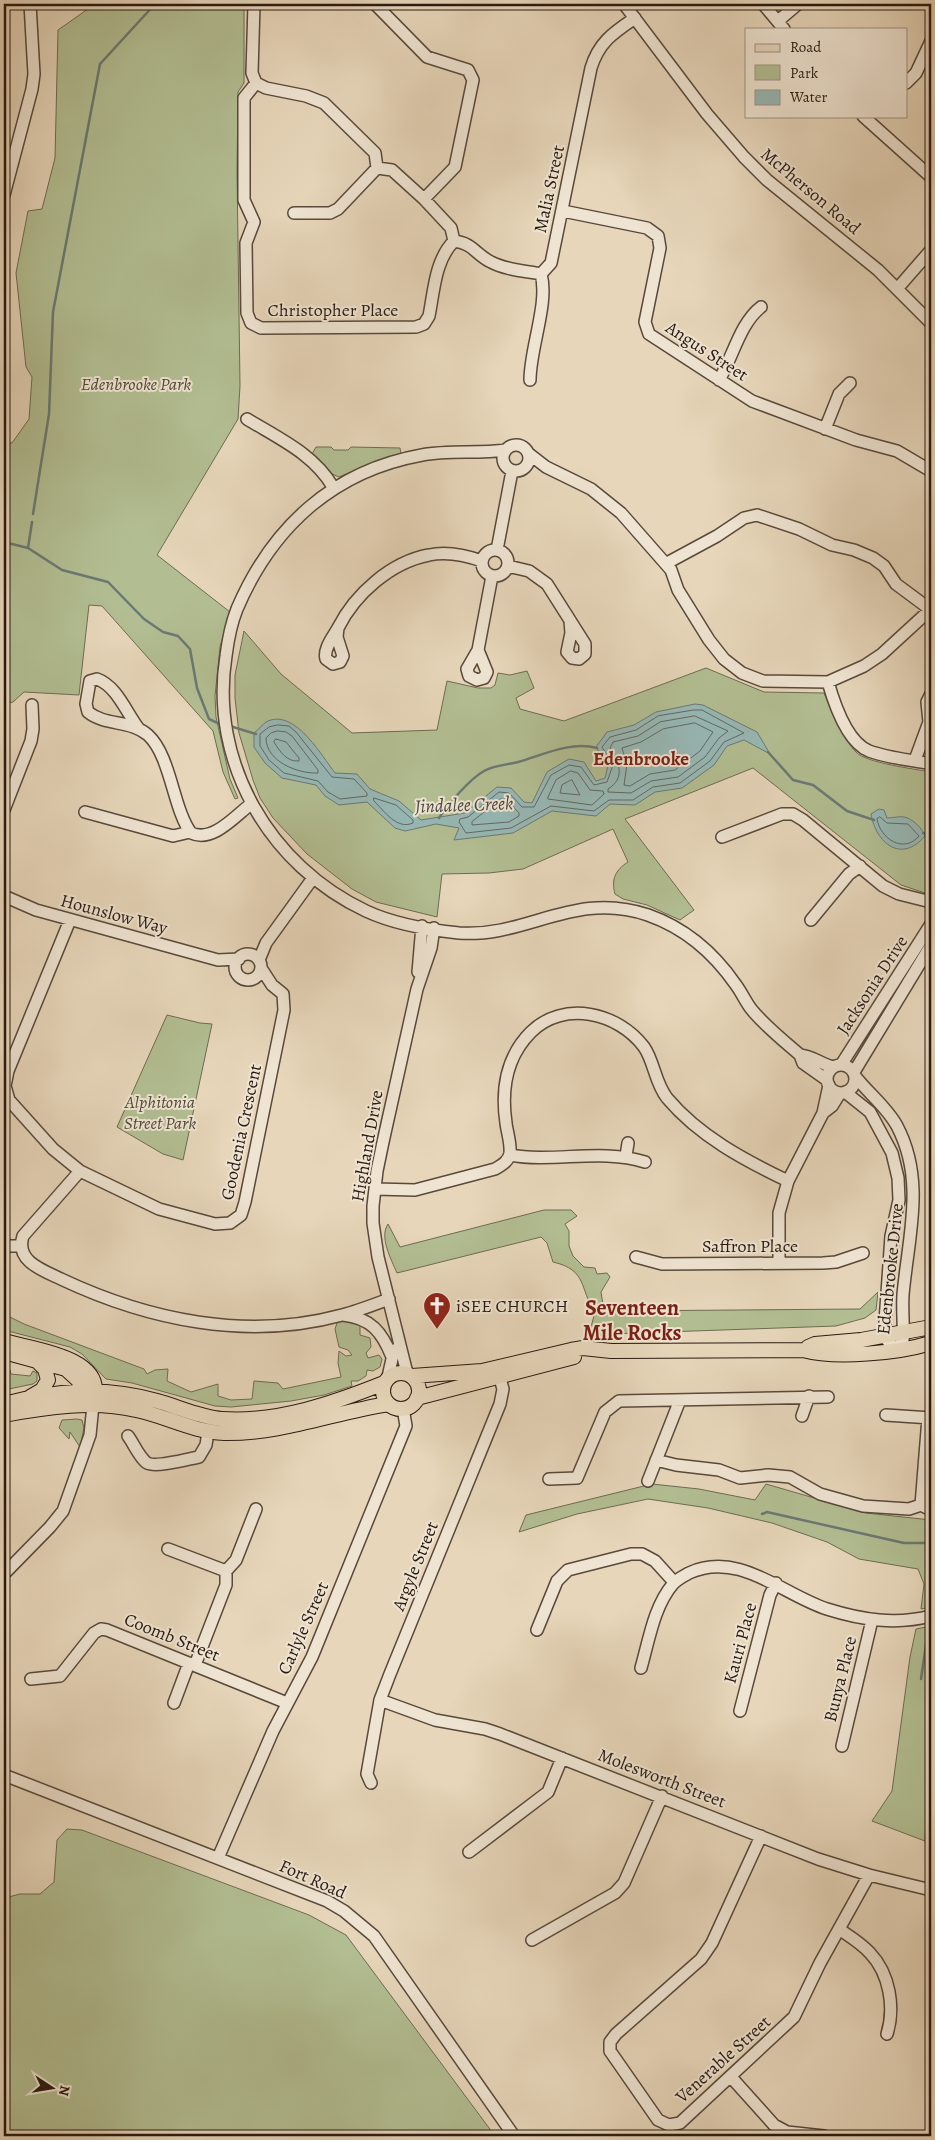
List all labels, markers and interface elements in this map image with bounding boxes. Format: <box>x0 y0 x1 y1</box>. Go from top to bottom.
legend <box>745 28 908 118</box>
text: Road <box>790 37 822 57</box>
text: Park <box>790 63 819 83</box>
text: Water <box>789 87 827 107</box>
street label: McPherson Road <box>756 142 866 240</box>
street label: Malia Street <box>528 143 570 235</box>
street label: Christopher Place <box>268 298 398 322</box>
street label: Angus Street <box>660 315 753 387</box>
park label: Edenbrooke Park <box>81 372 191 396</box>
district label: Edenbrooke <box>593 746 689 772</box>
water label: Jindalee Creek <box>413 790 514 820</box>
street label: Hounslow Way <box>58 888 171 940</box>
street label: Jacksonia Drive <box>831 931 913 1039</box>
street label: Goodenia Crescent <box>215 1062 267 1202</box>
street label: Highland Drive <box>345 1088 389 1204</box>
park label: Alphitonia Street Park <box>124 1090 196 1135</box>
street label: Edenbrooke Drive <box>871 1202 909 1336</box>
street label: Saffron Place <box>702 1234 798 1258</box>
church icon: iSEE CHURCH <box>422 1291 452 1330</box>
district label: Seventeen Mile Rocks <box>582 1293 682 1348</box>
place label: iSEE CHURCH <box>456 1294 568 1318</box>
street label: Argyle Street <box>386 1518 444 1615</box>
street label: Carlyle Street <box>272 1578 334 1678</box>
street label: Kauri Place <box>718 1600 762 1686</box>
street label: Coomb Street <box>121 1607 223 1667</box>
street label: Bunya Place <box>818 1633 862 1725</box>
street label: Molesworth Street <box>595 1743 729 1813</box>
street label: Fort Road <box>276 1854 351 1905</box>
street label: Venerable Street <box>670 2010 776 2109</box>
north arrow <box>28 2062 78 2112</box>
text: N <box>54 2084 75 2098</box>

